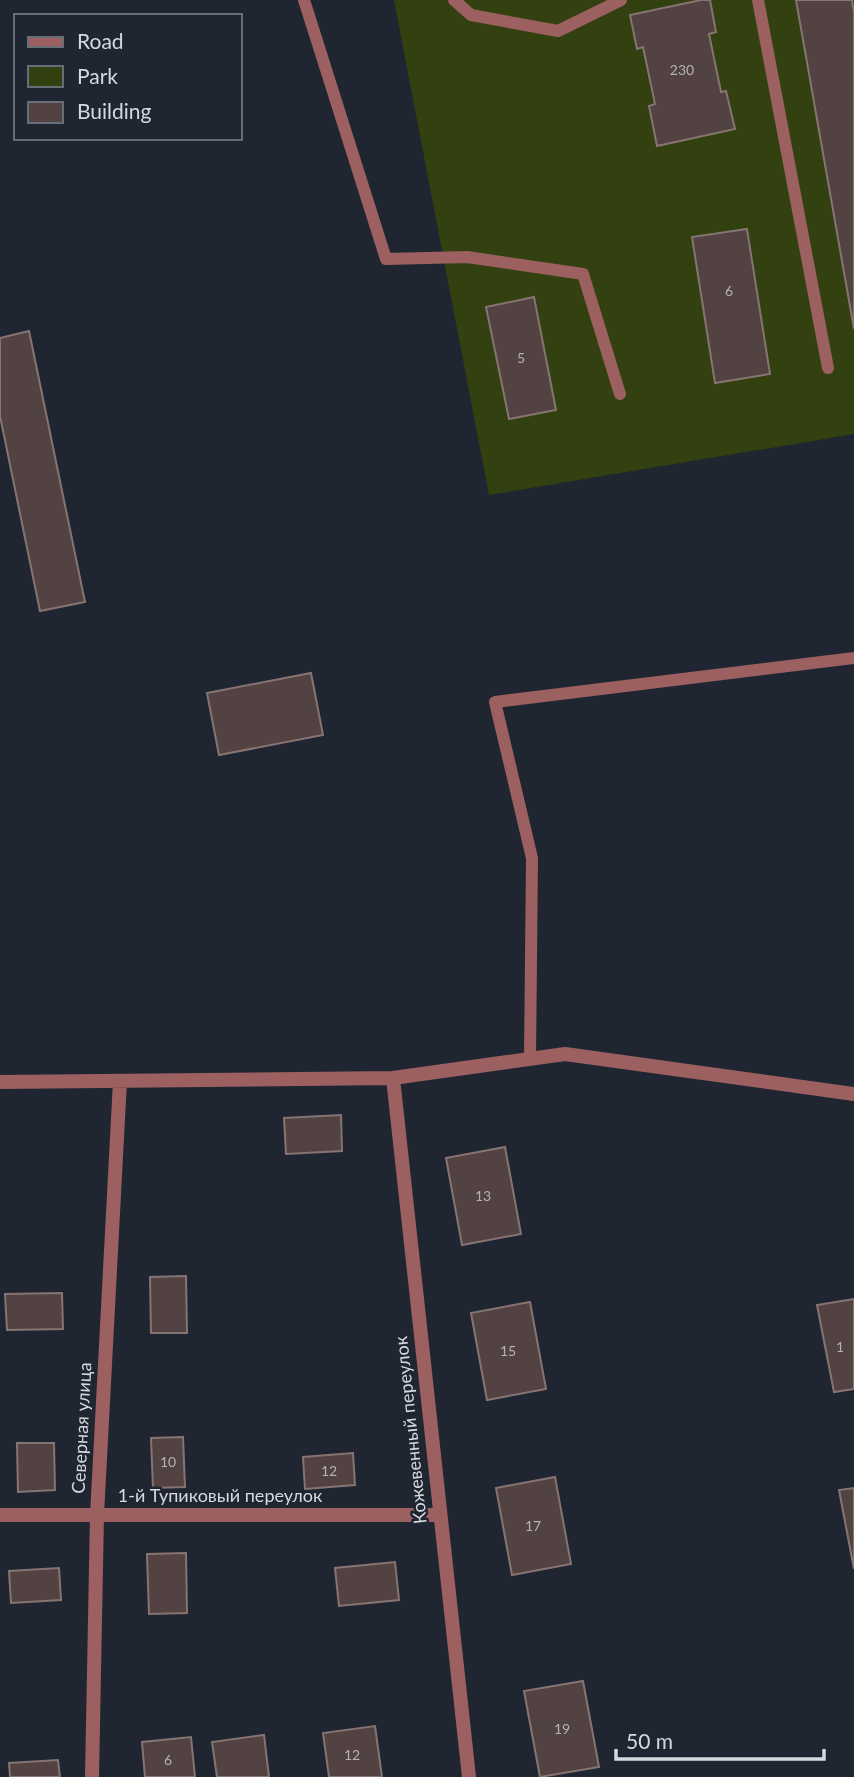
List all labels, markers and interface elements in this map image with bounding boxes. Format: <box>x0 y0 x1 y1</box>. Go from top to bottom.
legend <box>14 14 242 140</box>
text: Road <box>77 28 124 53</box>
house number: 230 <box>670 61 694 78</box>
text: Park <box>77 63 118 88</box>
text: Building <box>77 98 152 123</box>
house number: 6 <box>725 282 733 299</box>
house number: 5 <box>517 349 525 366</box>
house number: 13 <box>475 1187 491 1204</box>
street label: Кожевенный переулок <box>389 1334 431 1525</box>
house number: 1 <box>836 1338 844 1355</box>
house number: 15 <box>500 1342 516 1359</box>
street label: Северная улица <box>67 1362 95 1494</box>
house number: 10 <box>160 1453 176 1470</box>
house number: 12 <box>321 1462 337 1479</box>
street label: 1-й Тупиковый переулок <box>118 1484 323 1506</box>
house number: 17 <box>525 1517 541 1534</box>
scale bar <box>616 1718 824 1762</box>
house number: 19 <box>554 1720 570 1737</box>
text: 50 m <box>626 1728 673 1753</box>
house number: 12 <box>344 1746 360 1763</box>
house number: 6 <box>164 1751 172 1768</box>

